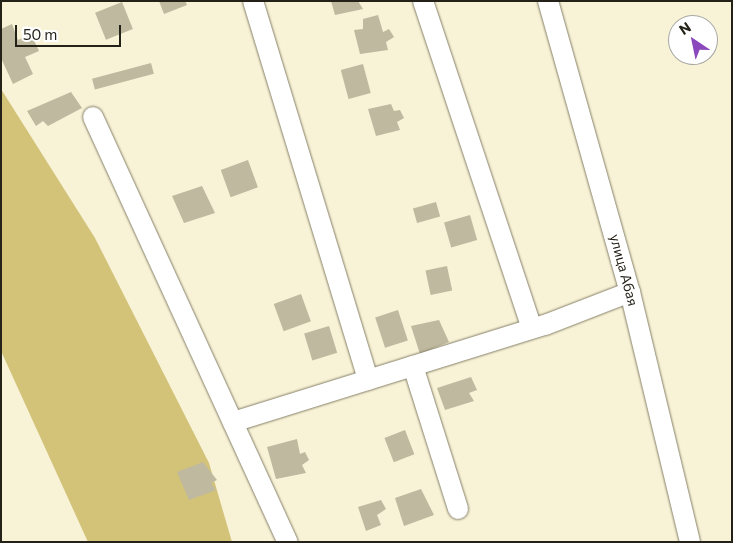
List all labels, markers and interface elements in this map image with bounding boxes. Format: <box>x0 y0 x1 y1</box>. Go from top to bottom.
scale bar <box>18 15 124 47</box>
north arrow <box>668 15 718 65</box>
text: N <box>676 18 694 38</box>
text: 50 m <box>23 25 57 43</box>
street label: улица Абая <box>606 232 642 308</box>

